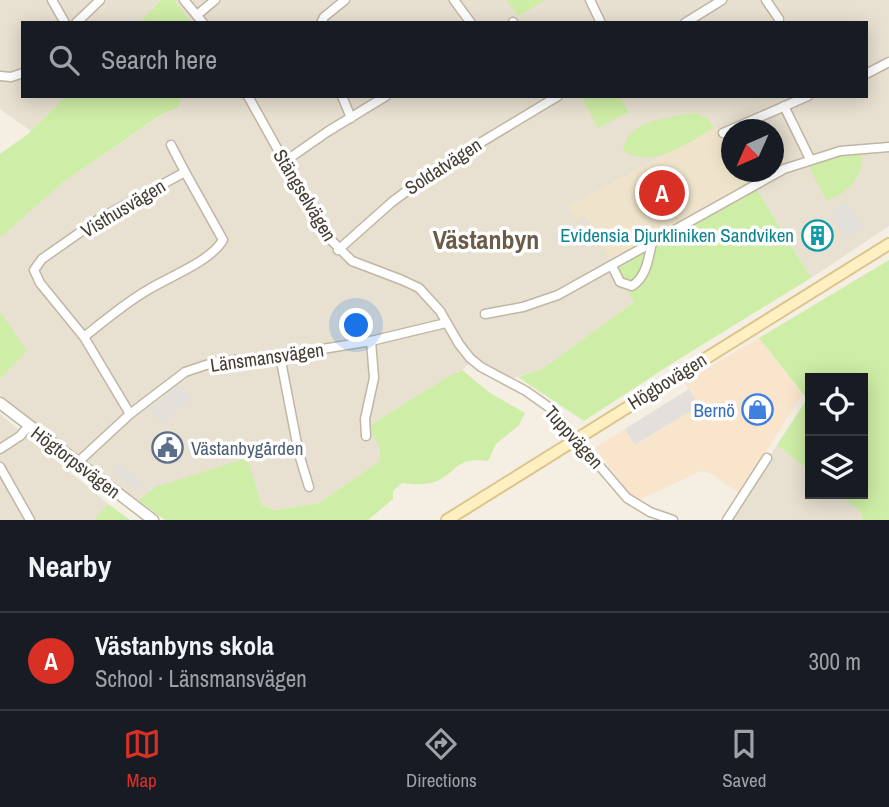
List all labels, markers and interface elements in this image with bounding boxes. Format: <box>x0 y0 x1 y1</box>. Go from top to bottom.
search box <box>21 21 868 98</box>
icon: search <box>45 41 83 79</box>
text: Search here <box>101 42 217 77</box>
north arrow <box>721 119 784 182</box>
street label: Soldatvägen <box>400 132 486 200</box>
street label: Stängselvägen <box>267 144 343 246</box>
pin: A <box>639 167 685 219</box>
street label: Visthusvägen <box>76 173 170 243</box>
building icon: Evidensia Djurkliniken Sandviken <box>800 218 834 252</box>
district label: Västanbyn <box>433 222 539 257</box>
place label: Evidensia Djurkliniken Sandviken <box>560 222 794 248</box>
your location <box>339 308 373 342</box>
street label: Länsmansvägen <box>209 336 325 378</box>
street label: Högbovägen <box>623 347 711 415</box>
map controls <box>805 373 868 499</box>
button: locate <box>805 373 868 436</box>
shop icon: Bernö <box>741 393 775 427</box>
place label: Bernö <box>693 397 735 423</box>
street label: Tuppvägen <box>539 400 609 474</box>
street label: Högtorpsvägen <box>26 420 126 504</box>
public building icon: Västanbygården <box>151 431 185 465</box>
place label: Västanbygården <box>191 435 303 461</box>
button: layers <box>805 436 868 499</box>
text: Nearby <box>28 546 111 586</box>
text: Västanbyns skola <box>95 628 274 663</box>
text: A <box>44 646 58 677</box>
text: 300 m <box>809 646 861 677</box>
text: School · Länsmansvägen <box>95 663 307 694</box>
tab: Map <box>123 725 161 793</box>
tab: Directions <box>406 725 477 793</box>
tab: Saved <box>722 725 766 793</box>

